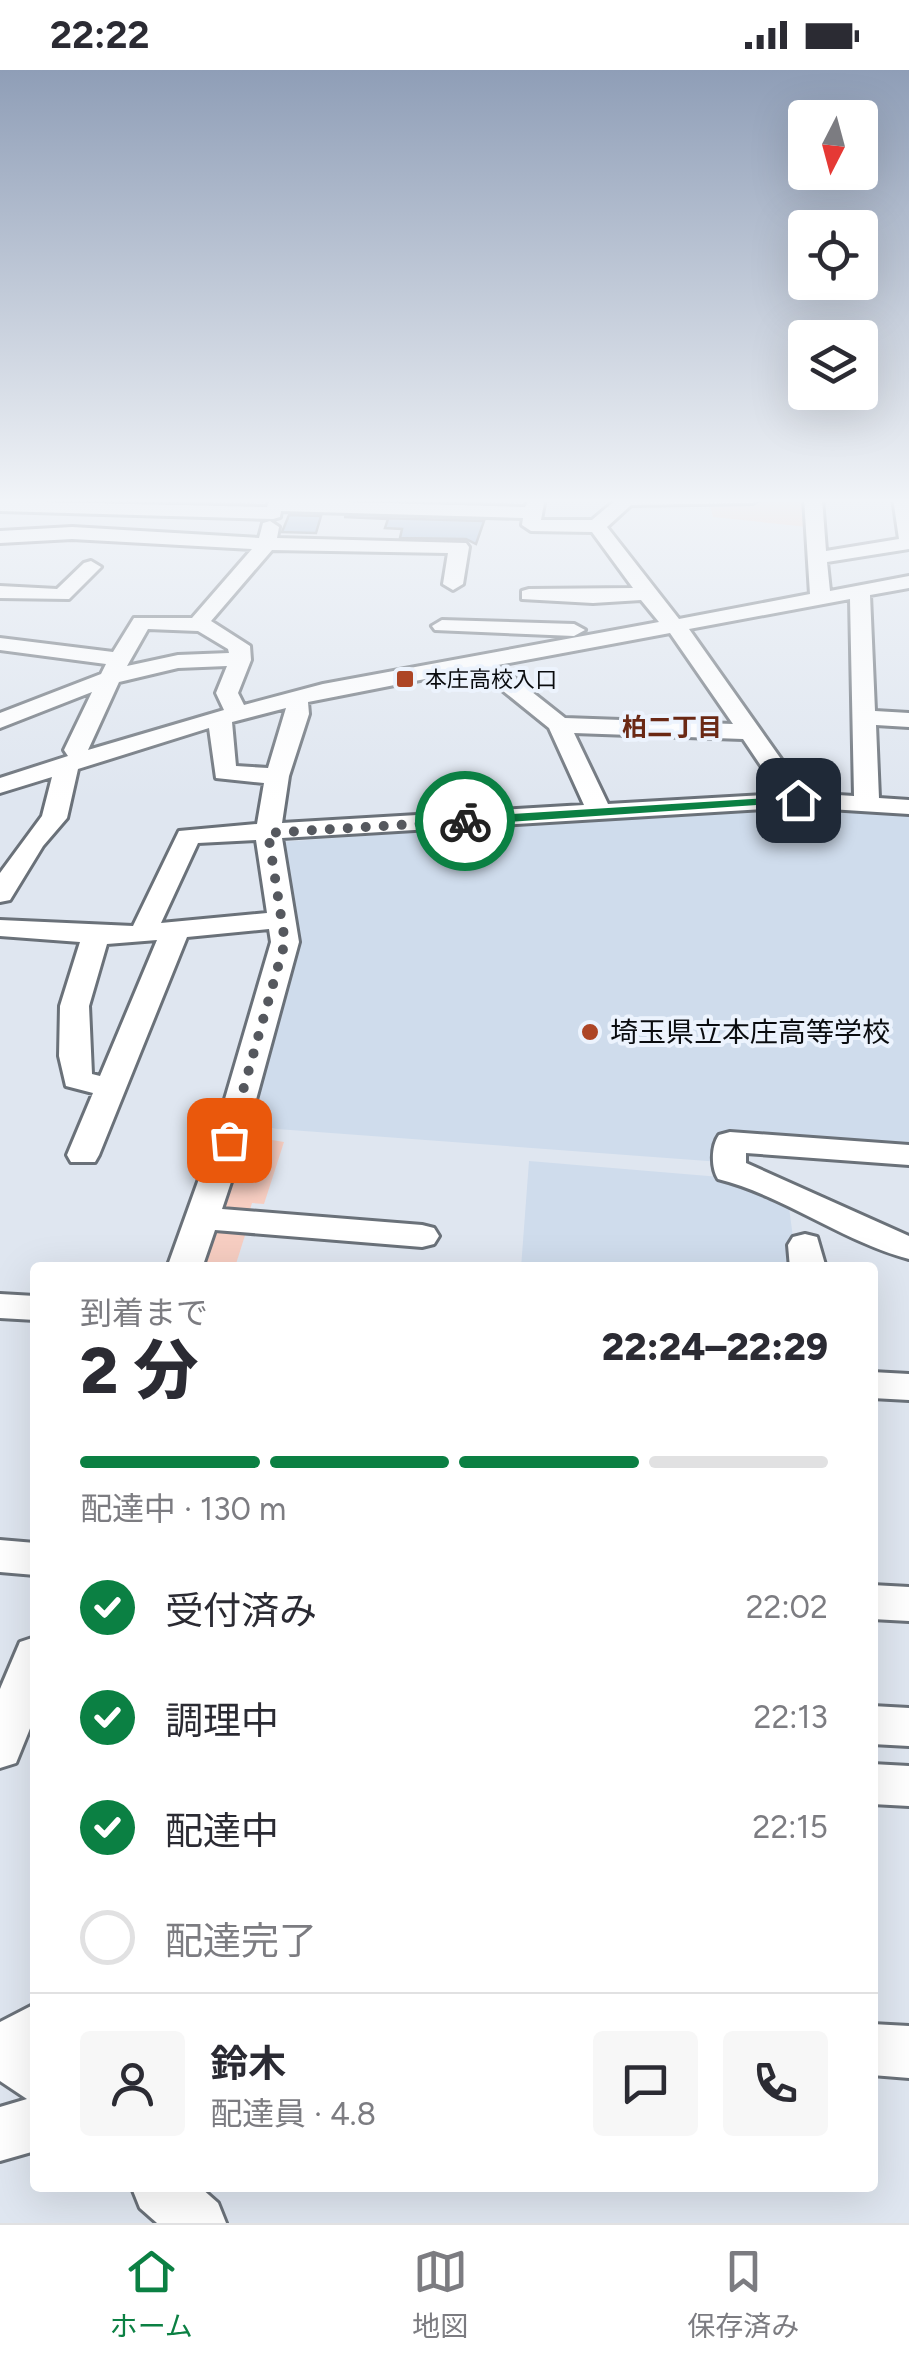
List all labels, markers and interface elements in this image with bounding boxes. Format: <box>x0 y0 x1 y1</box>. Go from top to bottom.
text: 22:22 <box>50 12 149 58</box>
north arrow <box>788 100 878 190</box>
map controls <box>788 100 878 410</box>
button: locate <box>788 210 878 300</box>
button: layers <box>788 320 878 410</box>
place label: 本庄高校入口 <box>425 666 557 693</box>
marker: 本庄高校入口 <box>394 668 416 690</box>
district label: 柏二丁目 <box>622 712 722 742</box>
pin <box>756 758 841 843</box>
courier <box>415 771 515 871</box>
icon: home <box>771 773 826 828</box>
icon: bike <box>438 794 493 849</box>
place label: 埼玉県立本庄高等学校 <box>610 1015 890 1049</box>
marker: 埼玉県立本庄高等学校 <box>579 1021 601 1043</box>
pin <box>187 1098 272 1183</box>
icon: bag <box>202 1113 257 1168</box>
text: 到着まで <box>80 1294 208 1332</box>
text: 22:24–22:29 <box>602 1324 828 1370</box>
text: 2 分 <box>80 1331 198 1409</box>
text: 配達中 · 130 m <box>80 1490 286 1528</box>
icon: check <box>80 1580 135 1635</box>
text: 受付済み <box>165 1588 317 1634</box>
text: 22:02 <box>746 1588 828 1626</box>
icon: check <box>80 1690 135 1745</box>
text: 調理中 <box>165 1698 279 1744</box>
text: 22:13 <box>754 1698 828 1736</box>
icon: check <box>80 1800 135 1855</box>
text: 配達中 <box>165 1808 279 1854</box>
text: 22:15 <box>753 1808 828 1846</box>
text: 配達完了 <box>165 1918 317 1964</box>
button: person <box>80 2031 185 2136</box>
button: chat <box>593 2031 698 2136</box>
button: phone <box>723 2031 828 2136</box>
text: 鈴木 <box>210 2041 286 2087</box>
text: 配達員 · 4.8 <box>210 2095 376 2133</box>
tab: ホーム <box>110 2244 193 2344</box>
tab: 地図 <box>412 2244 468 2344</box>
tab: 保存済み <box>687 2244 799 2344</box>

